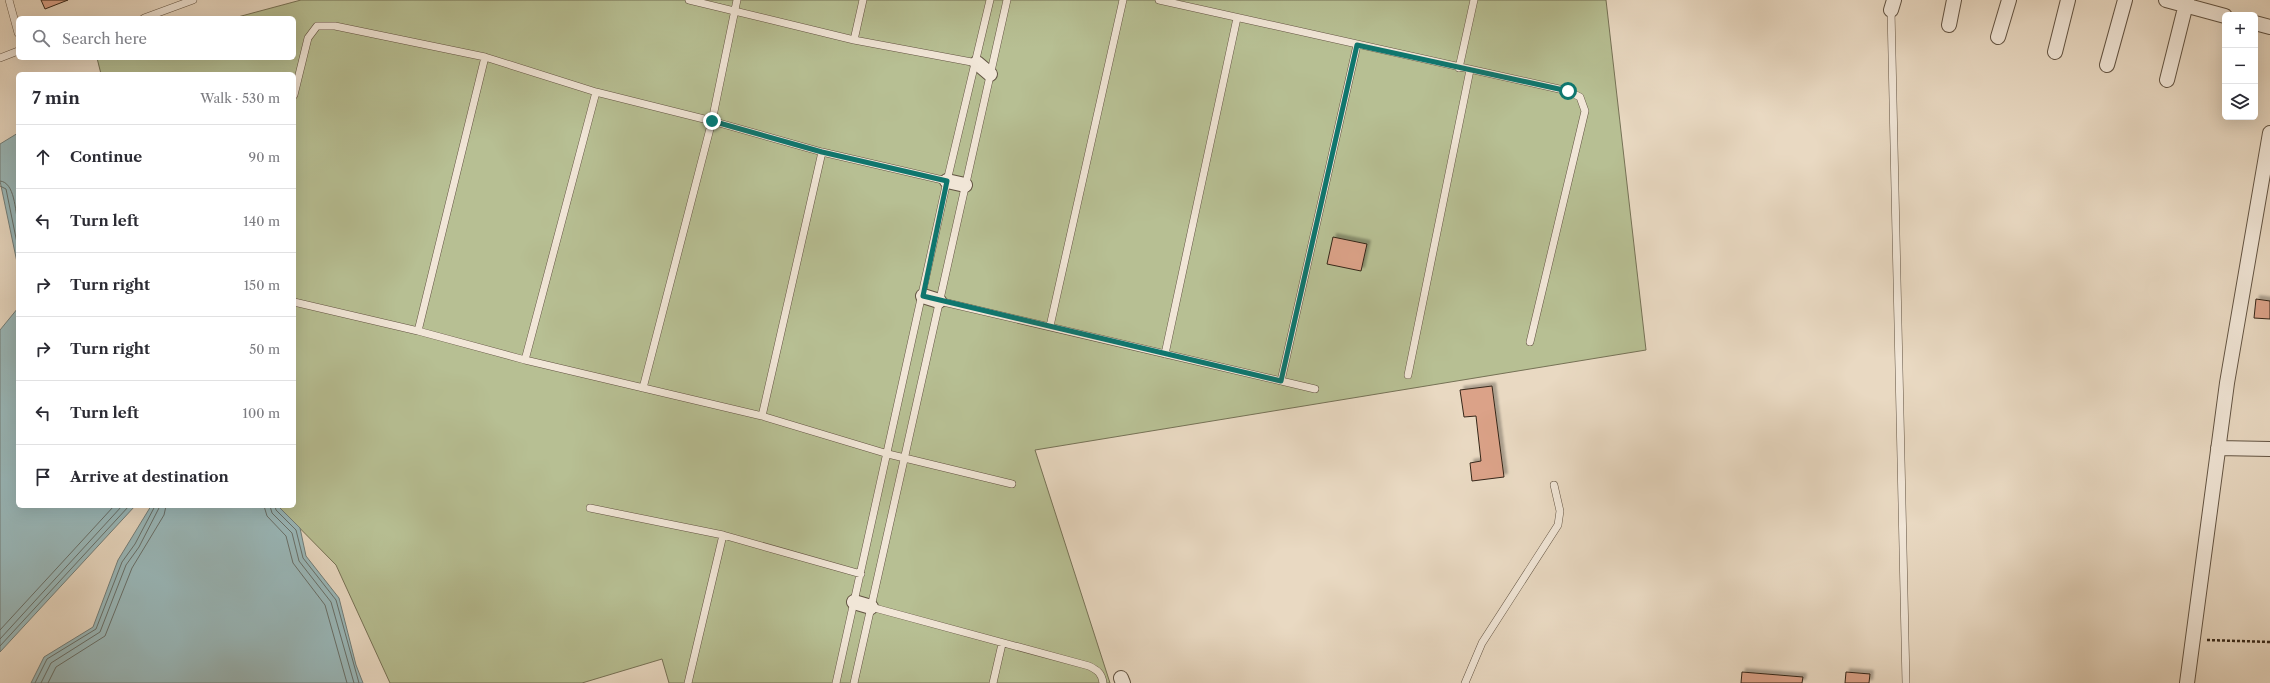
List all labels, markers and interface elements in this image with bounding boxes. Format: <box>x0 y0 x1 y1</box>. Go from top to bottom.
map controls <box>2222 12 2258 120</box>
button: + <box>2222 12 2258 48</box>
search box <box>16 16 296 60</box>
icon: search <box>30 27 52 49</box>
text: Search here <box>62 29 147 48</box>
button: − <box>2222 48 2258 84</box>
route start <box>1559 82 1577 100</box>
button: layers <box>2222 84 2258 120</box>
text: 7 min <box>32 88 80 108</box>
text: Walk · 530 m <box>200 90 280 106</box>
route end <box>703 112 721 130</box>
icon: ahead <box>32 146 54 168</box>
text: Continue <box>70 147 142 166</box>
text: 90 m <box>249 149 280 165</box>
icon: left <box>32 210 54 232</box>
text: Turn left <box>70 211 139 230</box>
text: 140 m <box>243 213 280 229</box>
icon: right <box>32 274 54 296</box>
text: Turn right <box>70 275 150 294</box>
text: 150 m <box>244 277 280 293</box>
icon: right <box>32 338 54 360</box>
text: Turn right <box>70 339 150 358</box>
text: 50 m <box>249 341 280 357</box>
icon: left <box>32 402 54 424</box>
text: Turn left <box>70 403 139 422</box>
text: 100 m <box>242 405 280 421</box>
icon: arrive <box>32 466 54 488</box>
text: Arrive at destination <box>70 467 229 486</box>

